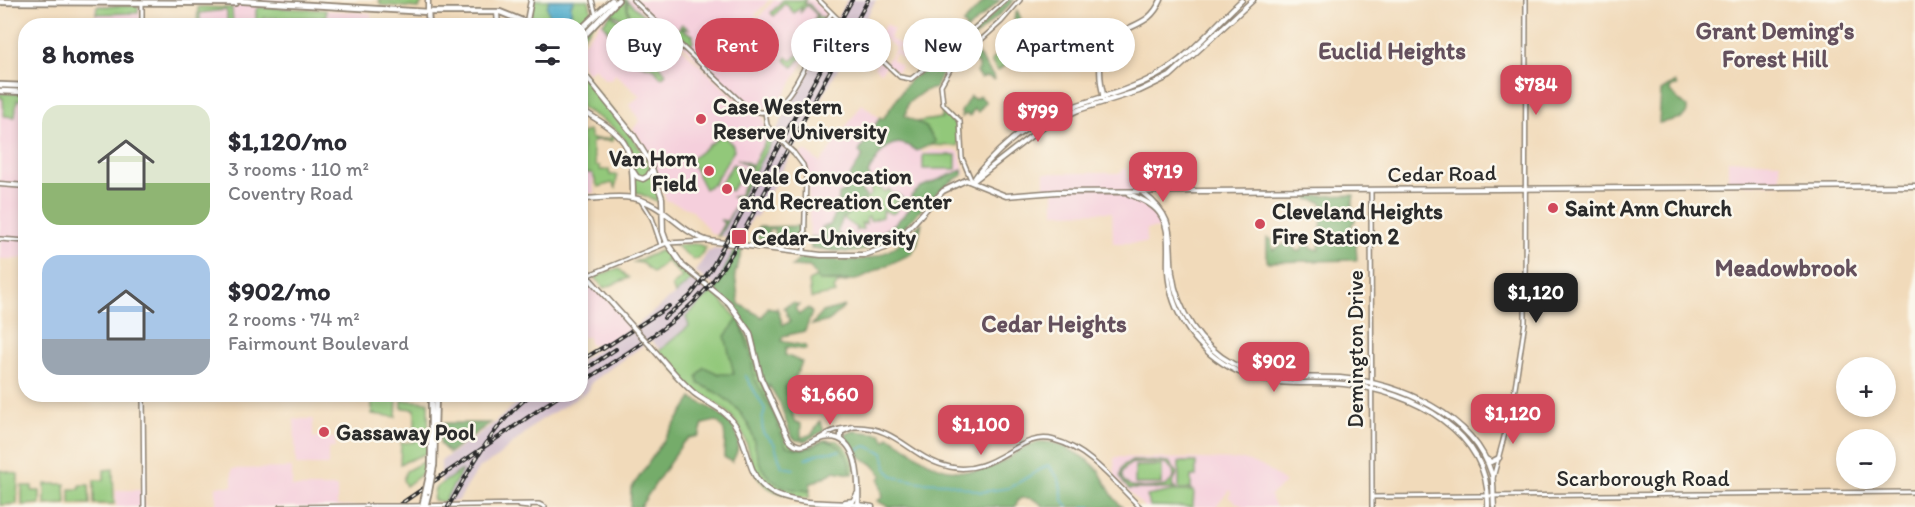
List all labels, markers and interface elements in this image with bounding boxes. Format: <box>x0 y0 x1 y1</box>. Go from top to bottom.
district label: Grant Deming's Forest Hill <box>1696 16 1855 73</box>
chip: Buy <box>606 18 683 72</box>
chip: Rent <box>695 18 779 72</box>
chip: Filters <box>791 18 891 72</box>
chip: New <box>903 18 983 72</box>
chip: Apartment <box>995 18 1135 72</box>
district label: Euclid Heights <box>1318 36 1466 66</box>
text: 8 homes <box>42 38 134 70</box>
icon: filters <box>531 38 564 71</box>
pin: $784 <box>1500 65 1572 116</box>
text: $784 <box>1514 72 1558 96</box>
pin: $799 <box>1002 92 1074 143</box>
place label: Case Western Reserve University <box>713 93 888 145</box>
text: $799 <box>1018 99 1058 123</box>
marker: Case Western Reserve University <box>694 112 708 126</box>
text: $1,120/mo <box>228 125 347 157</box>
icon: home <box>90 129 162 201</box>
place label: Van Horn Field <box>609 145 698 197</box>
pin: $719 <box>1127 152 1199 203</box>
text: 3 rooms · 110 m² <box>228 157 369 181</box>
text: $719 <box>1143 159 1183 183</box>
street label: Cedar Road <box>1387 159 1497 188</box>
place label: Veale Convocation and Recreation Center <box>739 163 953 215</box>
marker: Van Horn Field <box>702 164 716 178</box>
text: Coventry Road <box>228 181 353 205</box>
marker: Veale Convocation and Recreation Center <box>720 182 734 196</box>
place label: Saint Ann Church <box>1565 195 1733 222</box>
place label: Cleveland Heights Fire Station 2 <box>1272 198 1443 250</box>
marker: Saint Ann Church <box>1546 201 1560 215</box>
marker: Cleveland Heights Fire Station 2 <box>1253 217 1267 231</box>
place label: Cedar–University <box>752 224 917 251</box>
marker: Cedar–University <box>730 228 748 246</box>
district label: Meadowbrook <box>1715 253 1858 282</box>
street label: Demington Drive <box>1342 270 1369 428</box>
pin: $1,120 <box>1487 273 1585 324</box>
text: $902/mo <box>228 275 330 307</box>
icon: home <box>90 279 162 351</box>
text: $1,120 <box>1508 280 1564 304</box>
text: 2 rooms · 74 m² <box>228 307 360 331</box>
district label: Cedar Heights <box>981 309 1127 339</box>
text: Fairmount Boulevard <box>228 331 409 355</box>
pin: $902 <box>1238 342 1310 393</box>
text: $902 <box>1252 349 1296 373</box>
map controls <box>1836 357 1896 489</box>
button: + <box>1836 357 1896 417</box>
pin: $1,660 <box>781 375 879 426</box>
text: $1,660 <box>801 382 859 406</box>
pin: $1,120 <box>1464 394 1562 445</box>
text: $1,120 <box>1485 401 1541 425</box>
pin: $1,100 <box>932 405 1030 456</box>
text: $1,100 <box>952 412 1010 436</box>
place label: Gassaway Pool <box>336 419 476 446</box>
marker: Gassaway Pool <box>317 425 331 439</box>
button: − <box>1836 429 1896 489</box>
street label: Scarborough Road <box>1556 465 1730 492</box>

